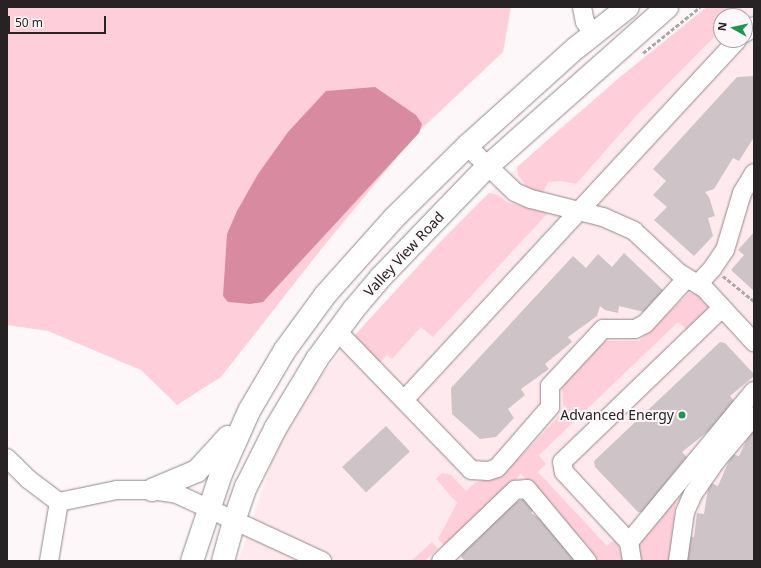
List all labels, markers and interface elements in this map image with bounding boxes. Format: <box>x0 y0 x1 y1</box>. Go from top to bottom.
scale bar <box>10 8 108 34</box>
north arrow <box>713 8 753 48</box>
text: 50 m <box>15 14 43 31</box>
text: N <box>714 21 730 32</box>
street label: Valley View Road <box>361 208 447 300</box>
place label: Advanced Energy <box>560 407 674 423</box>
marker: Advanced Energy <box>677 410 687 420</box>

